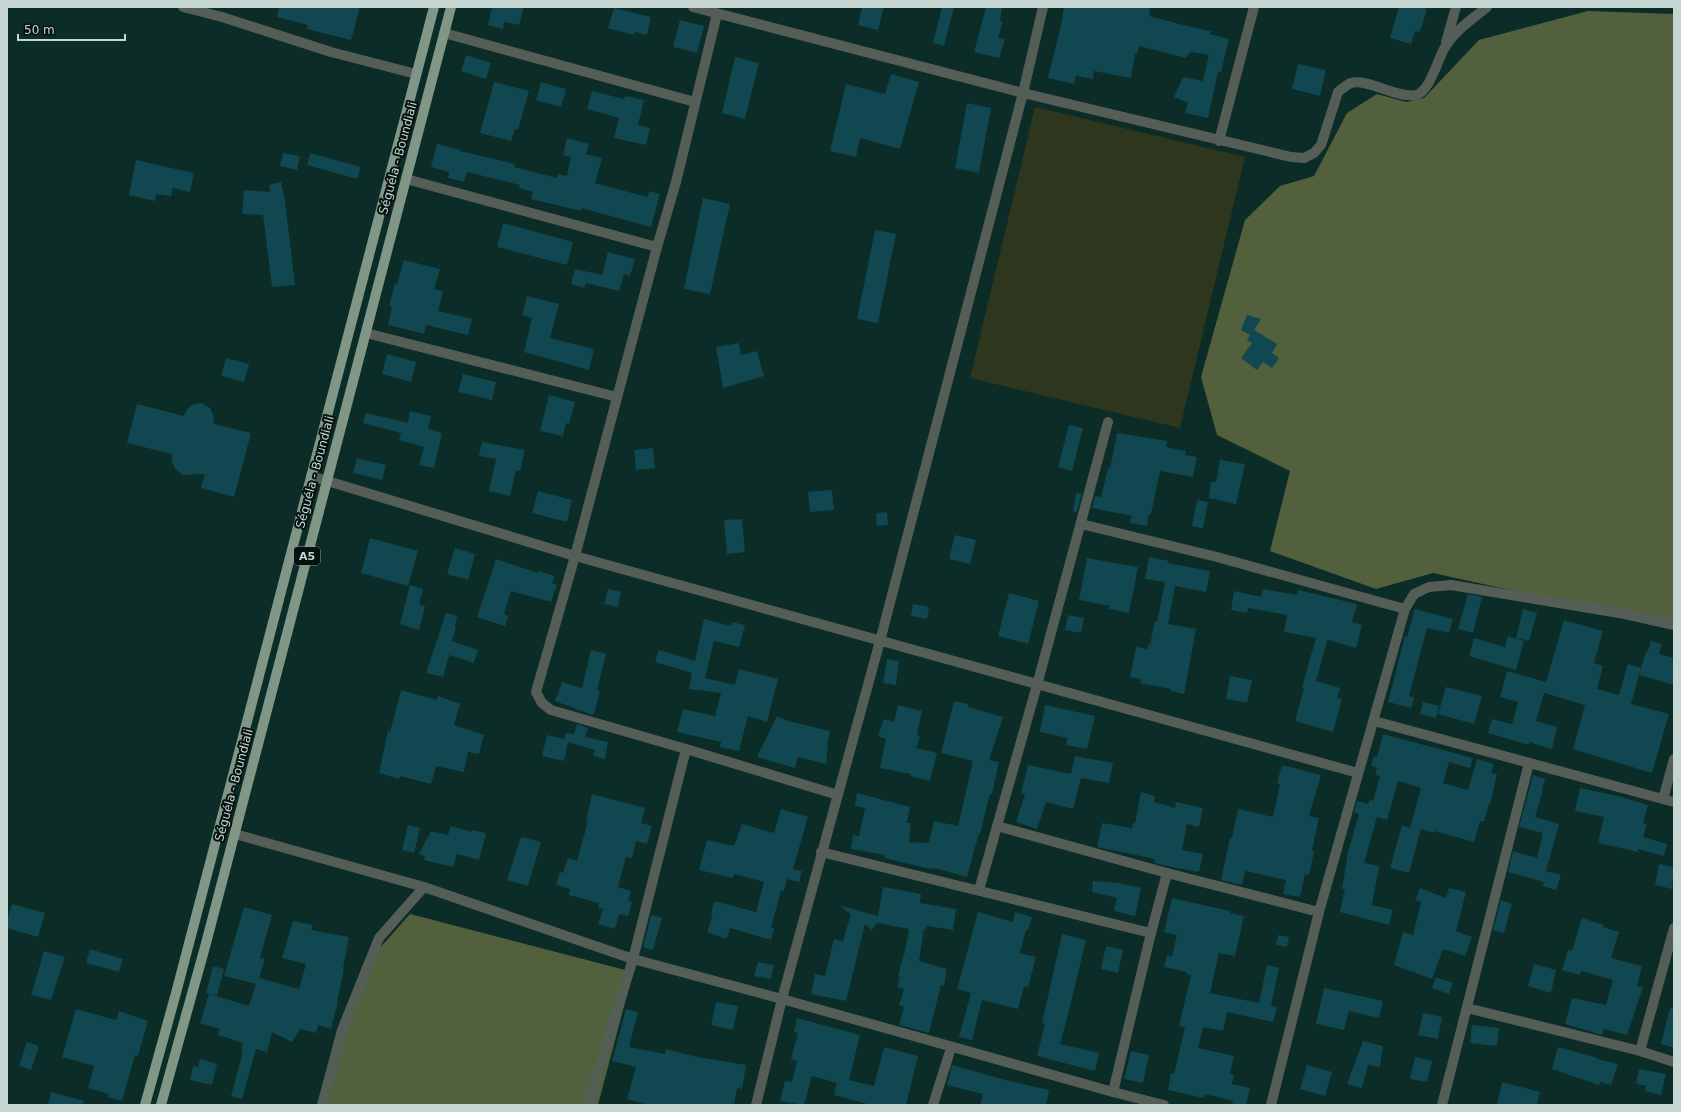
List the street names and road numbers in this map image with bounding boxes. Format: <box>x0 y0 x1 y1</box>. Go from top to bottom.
street label: Séguéla - Boundiali <box>376 100 420 216</box>
street label: Séguéla - Boundiali <box>293 414 337 530</box>
road number: A5 <box>294 547 320 565</box>
street label: Séguéla - Boundiali <box>212 727 256 843</box>

